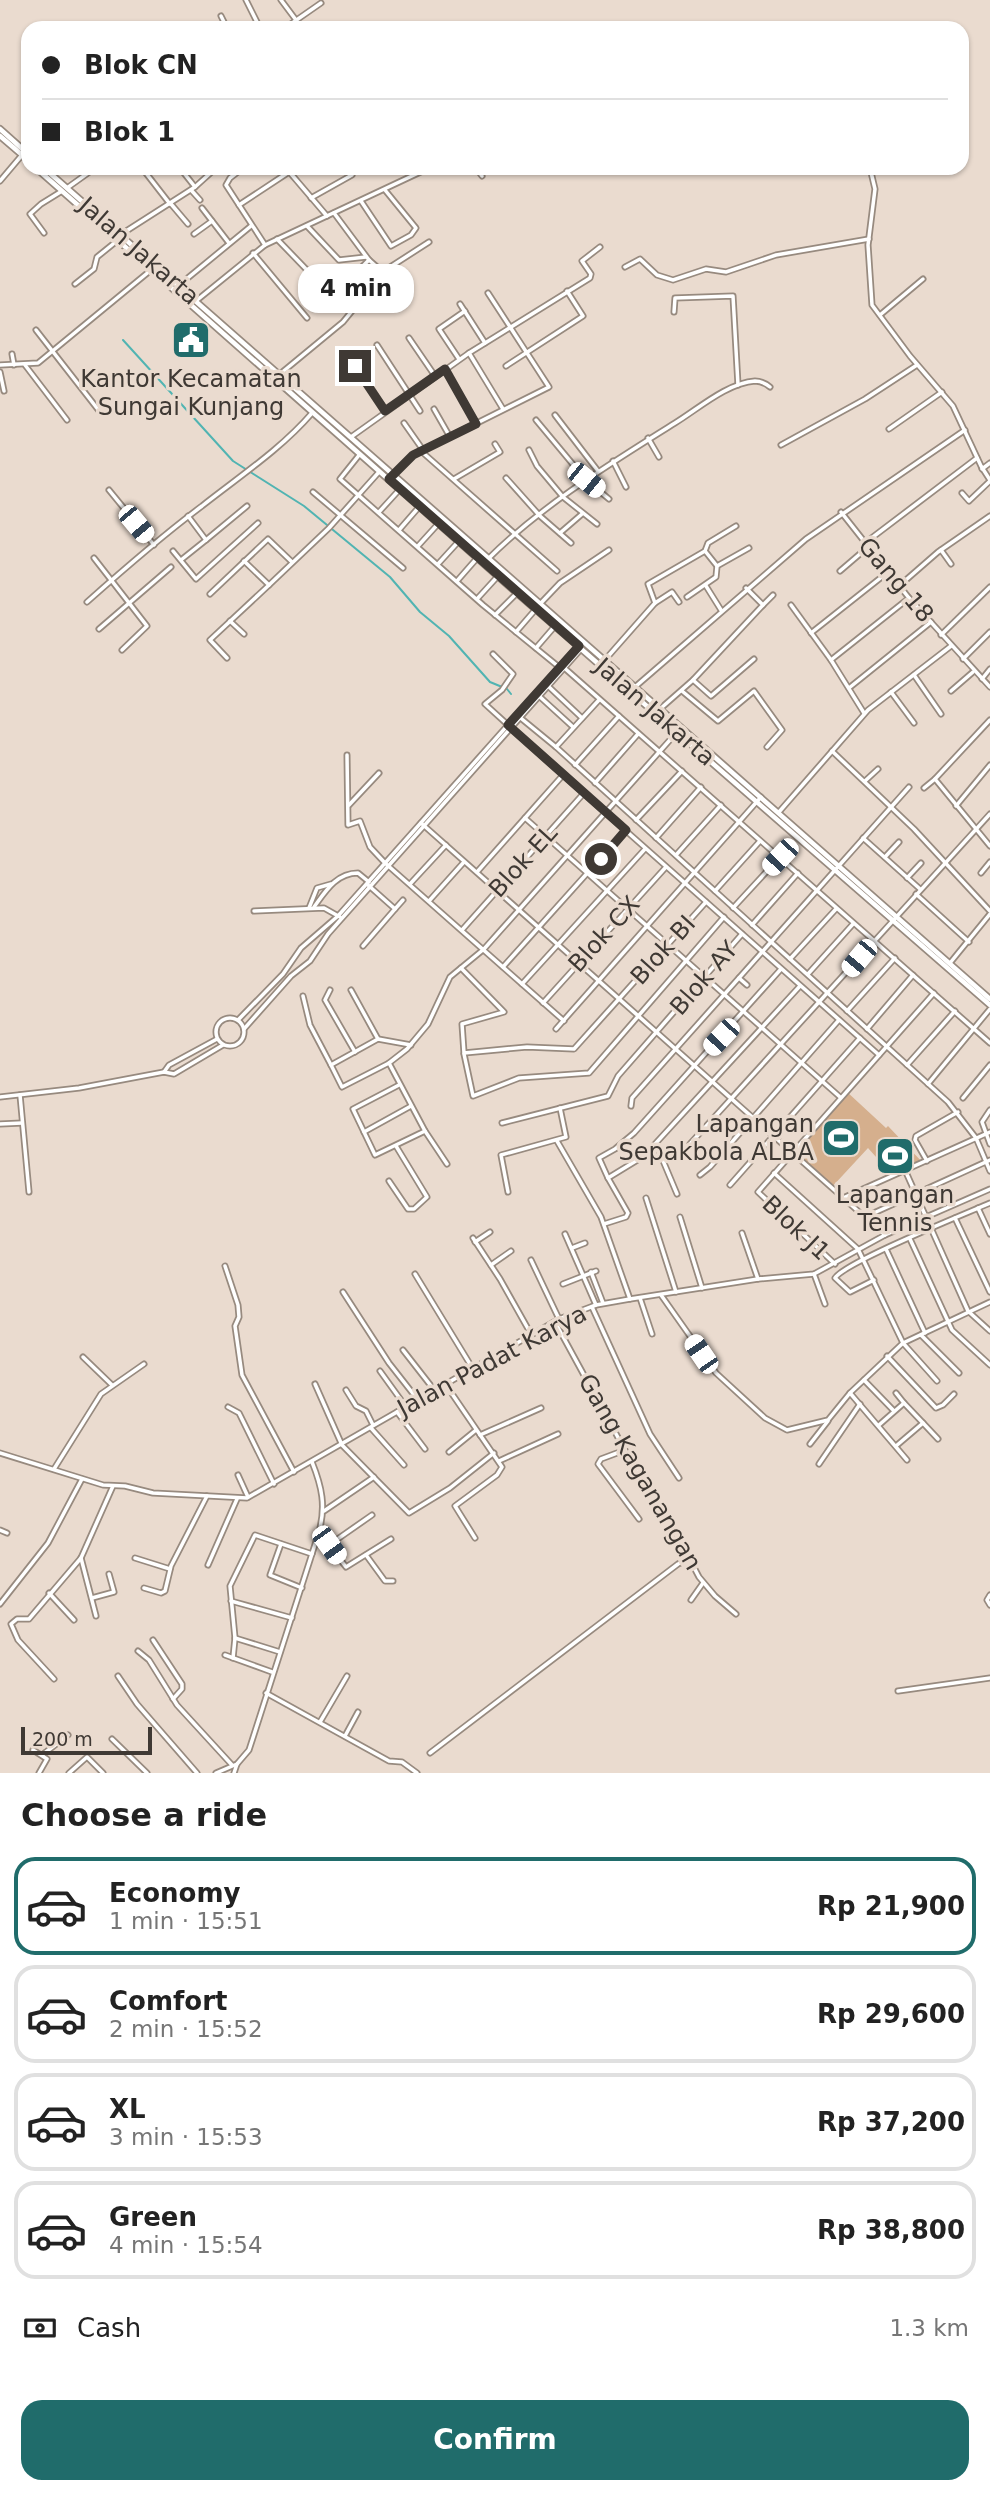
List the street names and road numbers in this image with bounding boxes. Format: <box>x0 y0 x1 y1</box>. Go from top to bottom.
street label: Jalan Jakarta <box>72 190 205 311</box>
street label: Gang 18 <box>853 532 939 628</box>
street label: Jalan Jakarta <box>588 651 721 772</box>
street label: Blok EL <box>483 819 563 903</box>
street label: Blok CX <box>563 890 645 978</box>
street label: Blok BI <box>625 910 701 990</box>
street label: Blok AY <box>664 935 744 1021</box>
street label: Blok J1 <box>757 1190 835 1266</box>
street label: Jalan Padat Karya <box>391 1299 591 1424</box>
street label: Gang Kaganangan <box>572 1369 708 1575</box>

